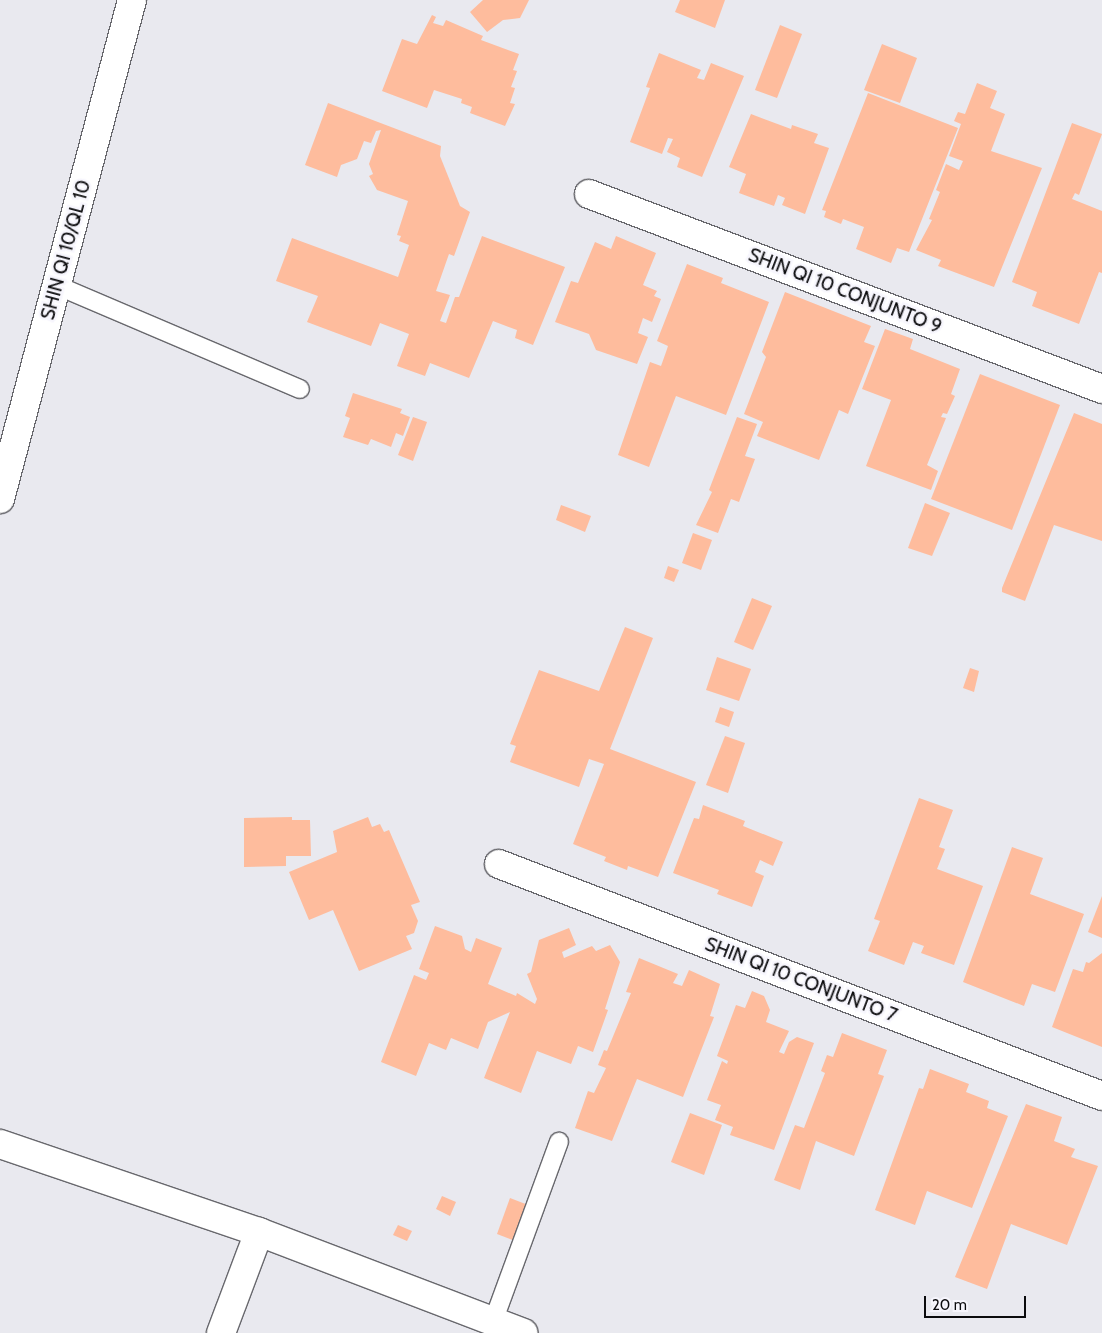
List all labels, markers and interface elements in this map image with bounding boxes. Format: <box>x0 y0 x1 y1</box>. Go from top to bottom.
street label: SHIN QI 10/QL 10 <box>36 178 96 322</box>
street label: SHIN QI 10 CONJUNTO 9 <box>745 244 945 338</box>
street label: SHIN QI 10 CONJUNTO 7 <box>702 933 900 1027</box>
scale bar <box>927 1286 1030 1318</box>
text: 20 m <box>932 1296 967 1314</box>

